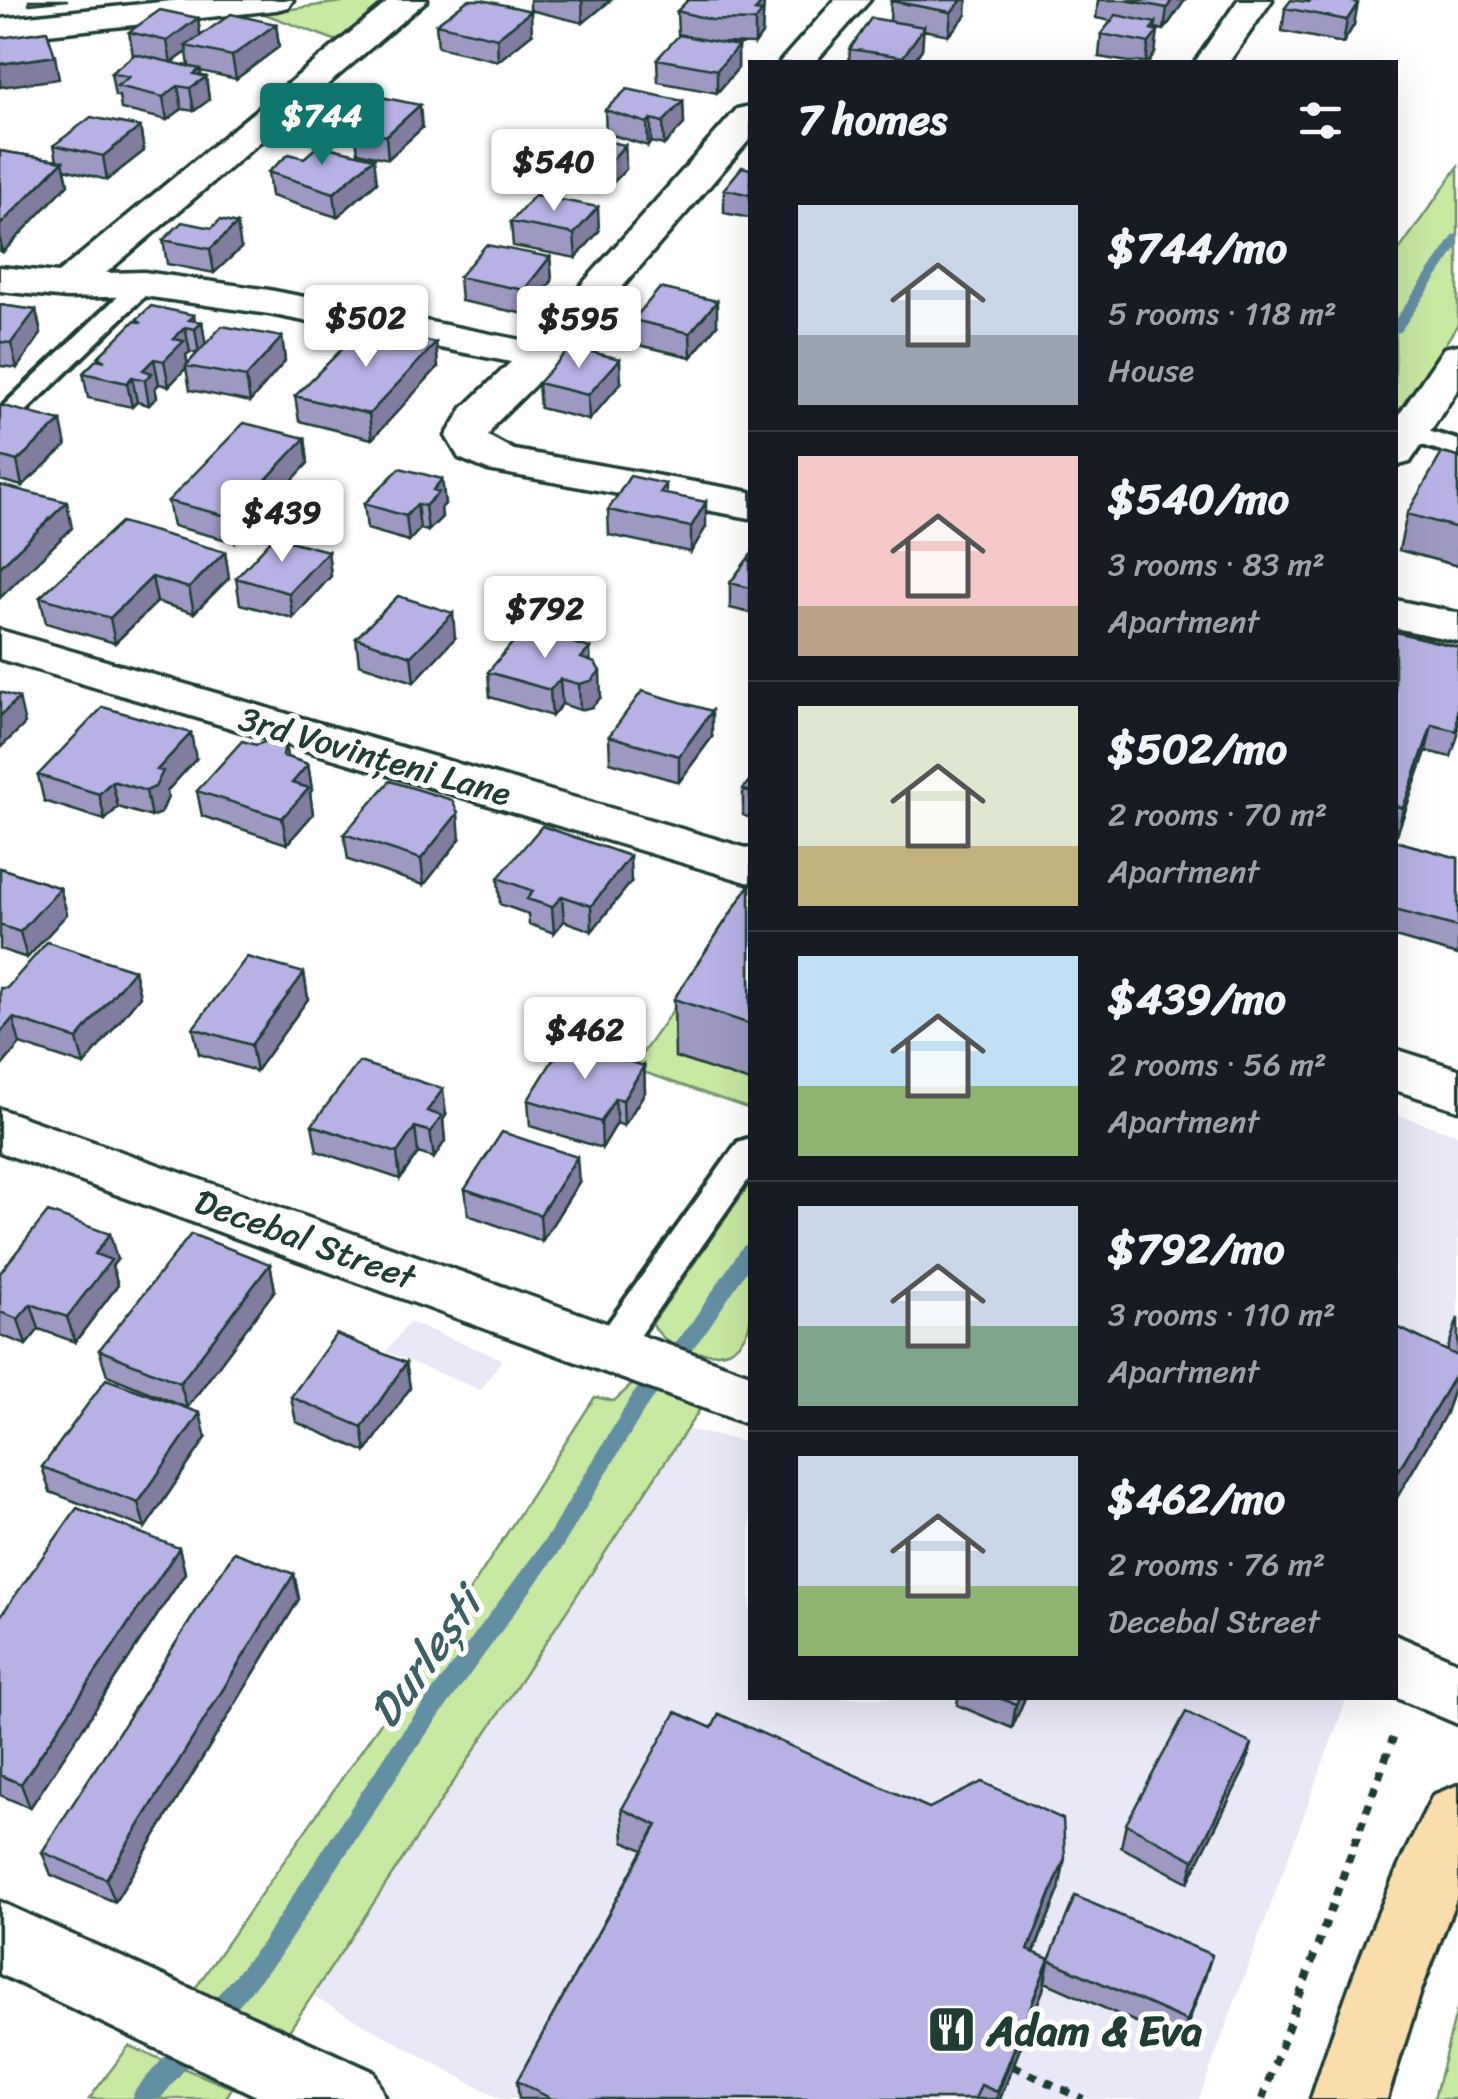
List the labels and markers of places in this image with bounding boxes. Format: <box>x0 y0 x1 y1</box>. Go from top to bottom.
pin: $744 <box>263 83 381 168</box>
pin: $540 <box>495 129 613 214</box>
pin: $502 <box>307 285 425 370</box>
pin: $595 <box>520 286 638 371</box>
pin: $439 <box>223 480 341 565</box>
pin: $792 <box>486 576 604 661</box>
pin: $462 <box>526 997 644 1082</box>
place label: Adam & Eva <box>985 1994 1202 2068</box>
restaurant icon: Adam & Eva <box>926 2004 978 2056</box>

